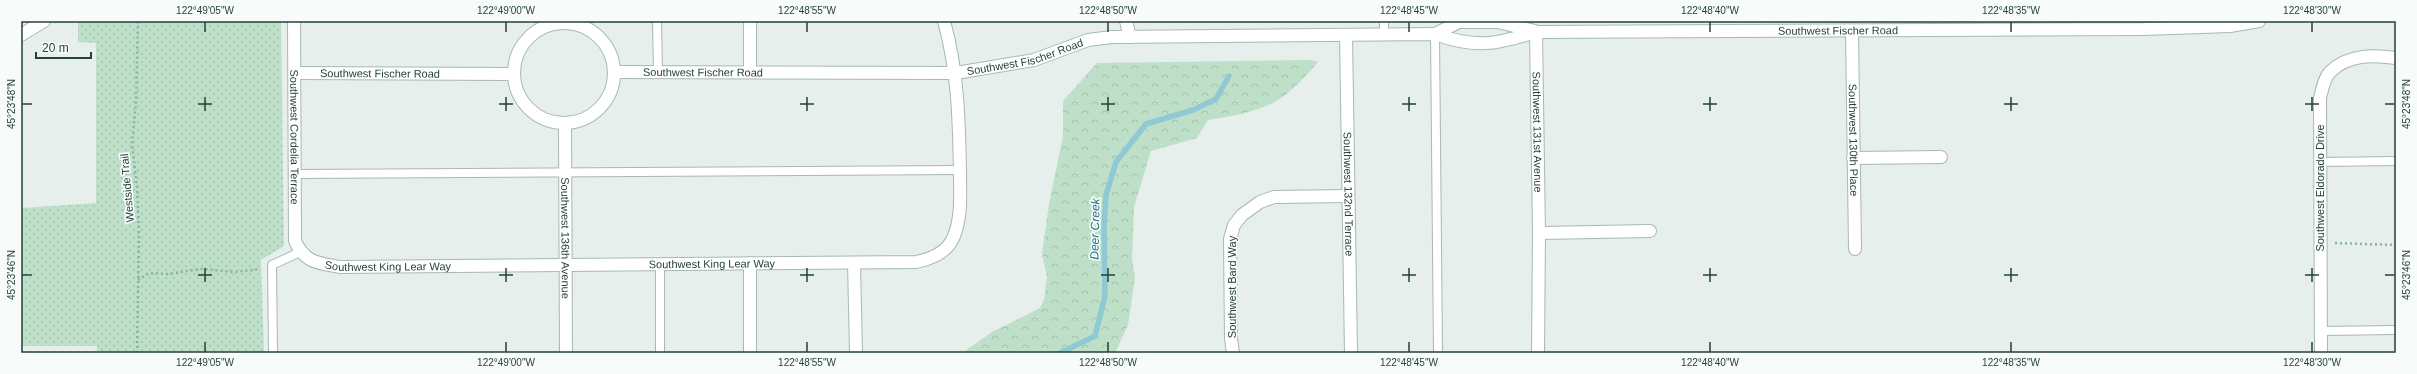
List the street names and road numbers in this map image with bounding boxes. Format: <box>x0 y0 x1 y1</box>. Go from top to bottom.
street label: Southwest Fischer Road <box>1778 24 1898 37</box>
street label: Southwest Fischer Road <box>966 36 1085 77</box>
street label: Southwest Fischer Road <box>643 66 763 78</box>
street label: Southwest Fischer Road <box>320 67 440 80</box>
street label: Southwest Cordelia Terrace <box>288 69 301 205</box>
street label: Southwest 131st Avenue <box>1531 71 1544 193</box>
street label: Southwest 130th Place <box>1847 84 1860 196</box>
street label: Southwest Eldorado Drive <box>2314 124 2326 252</box>
street label: Southwest 132nd Terrace <box>1342 132 1355 256</box>
street label: Westside Trail <box>118 153 136 223</box>
street label: Southwest 136th Avenue <box>559 177 572 299</box>
street label: Southwest Bard Way <box>1226 235 1238 338</box>
street label: Southwest King Lear Way <box>649 257 776 270</box>
street label: Southwest King Lear Way <box>324 258 452 273</box>

